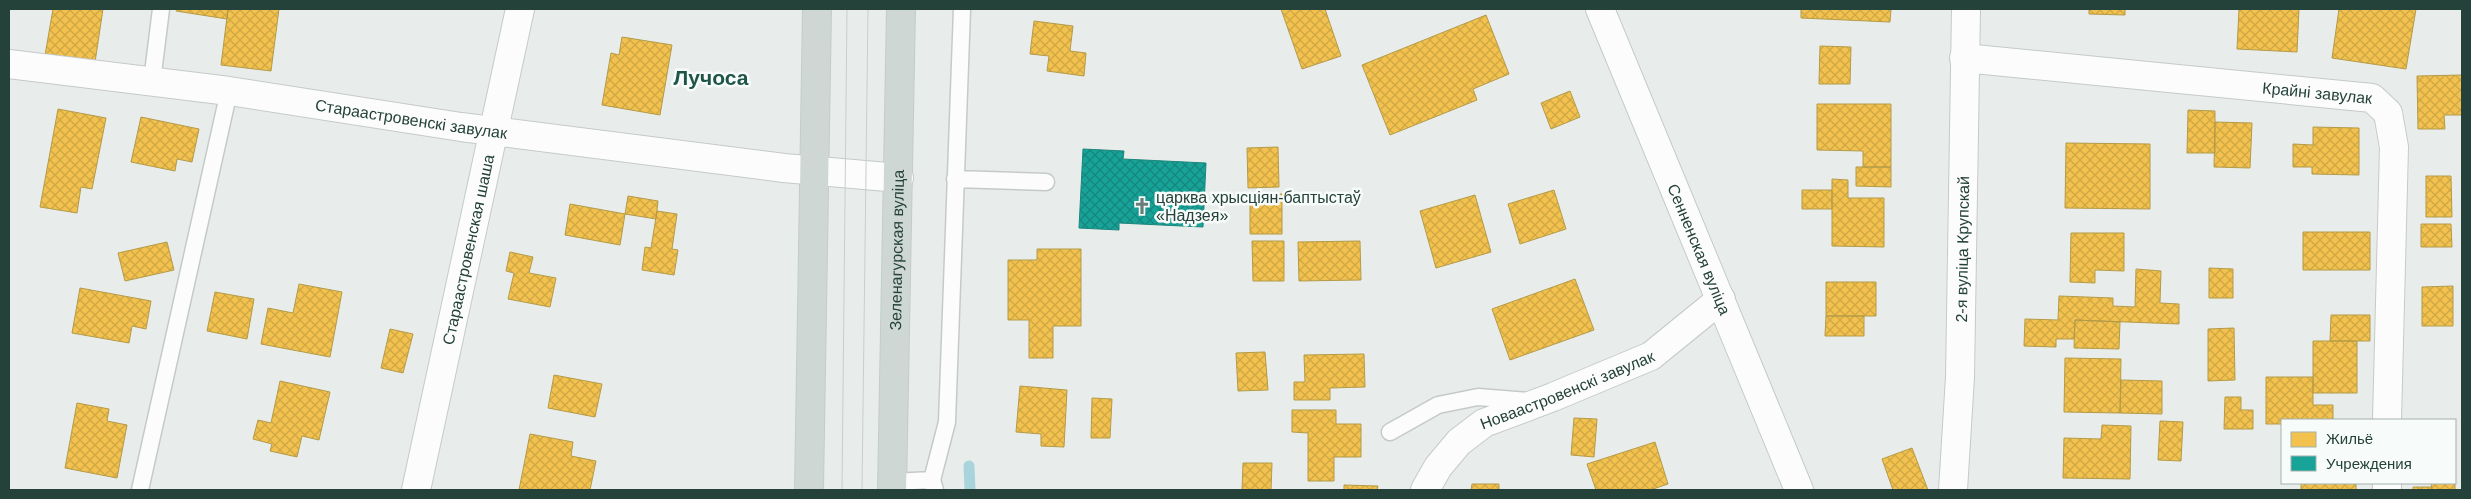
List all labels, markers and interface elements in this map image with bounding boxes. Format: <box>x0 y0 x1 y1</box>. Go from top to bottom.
district label: Лучоса <box>674 66 749 89</box>
street label: Крайні завулак <box>2262 79 2374 107</box>
street label: Стараастровенскі завулак <box>314 96 509 141</box>
street label: Стараастровенская шаша <box>439 153 497 346</box>
street label: Зеленагурская вуліца <box>886 169 906 331</box>
street label: 2-я вуліца Крупскай <box>1952 176 1972 323</box>
street label: Сенненская вуліца <box>1665 181 1734 317</box>
place label: царква хрысціян-баптыстаў «Надзея» <box>1156 189 1361 224</box>
church icon: царква хрысціян-баптыстаў «Надзея» <box>1132 196 1152 216</box>
street label: Новаастровенскі завулак <box>1478 347 1658 432</box>
legend <box>2281 419 2456 484</box>
text: Жильё <box>2326 430 2373 447</box>
text: Учреждения <box>2326 455 2412 472</box>

